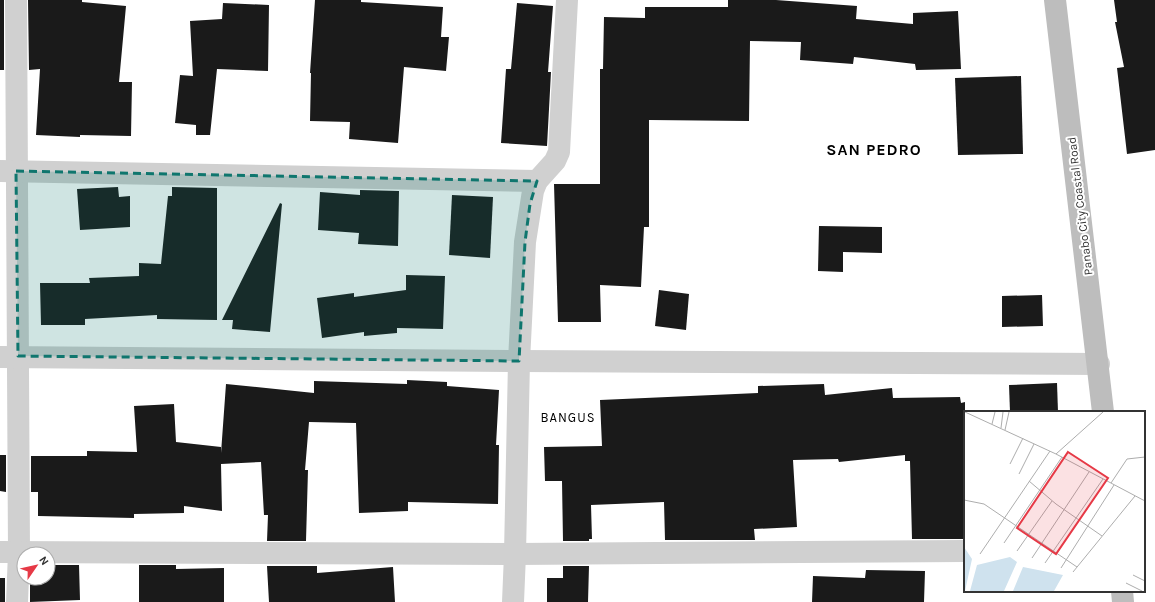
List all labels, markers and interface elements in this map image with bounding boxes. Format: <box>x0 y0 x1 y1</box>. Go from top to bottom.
street label: Panabo City Coastal Road <box>1065 136 1095 276</box>
district label: SAN PEDRO <box>826 140 922 159</box>
district label: BANGUS <box>540 410 596 425</box>
inset map <box>964 411 1145 592</box>
north arrow <box>16 546 56 586</box>
text: N <box>36 554 51 568</box>

